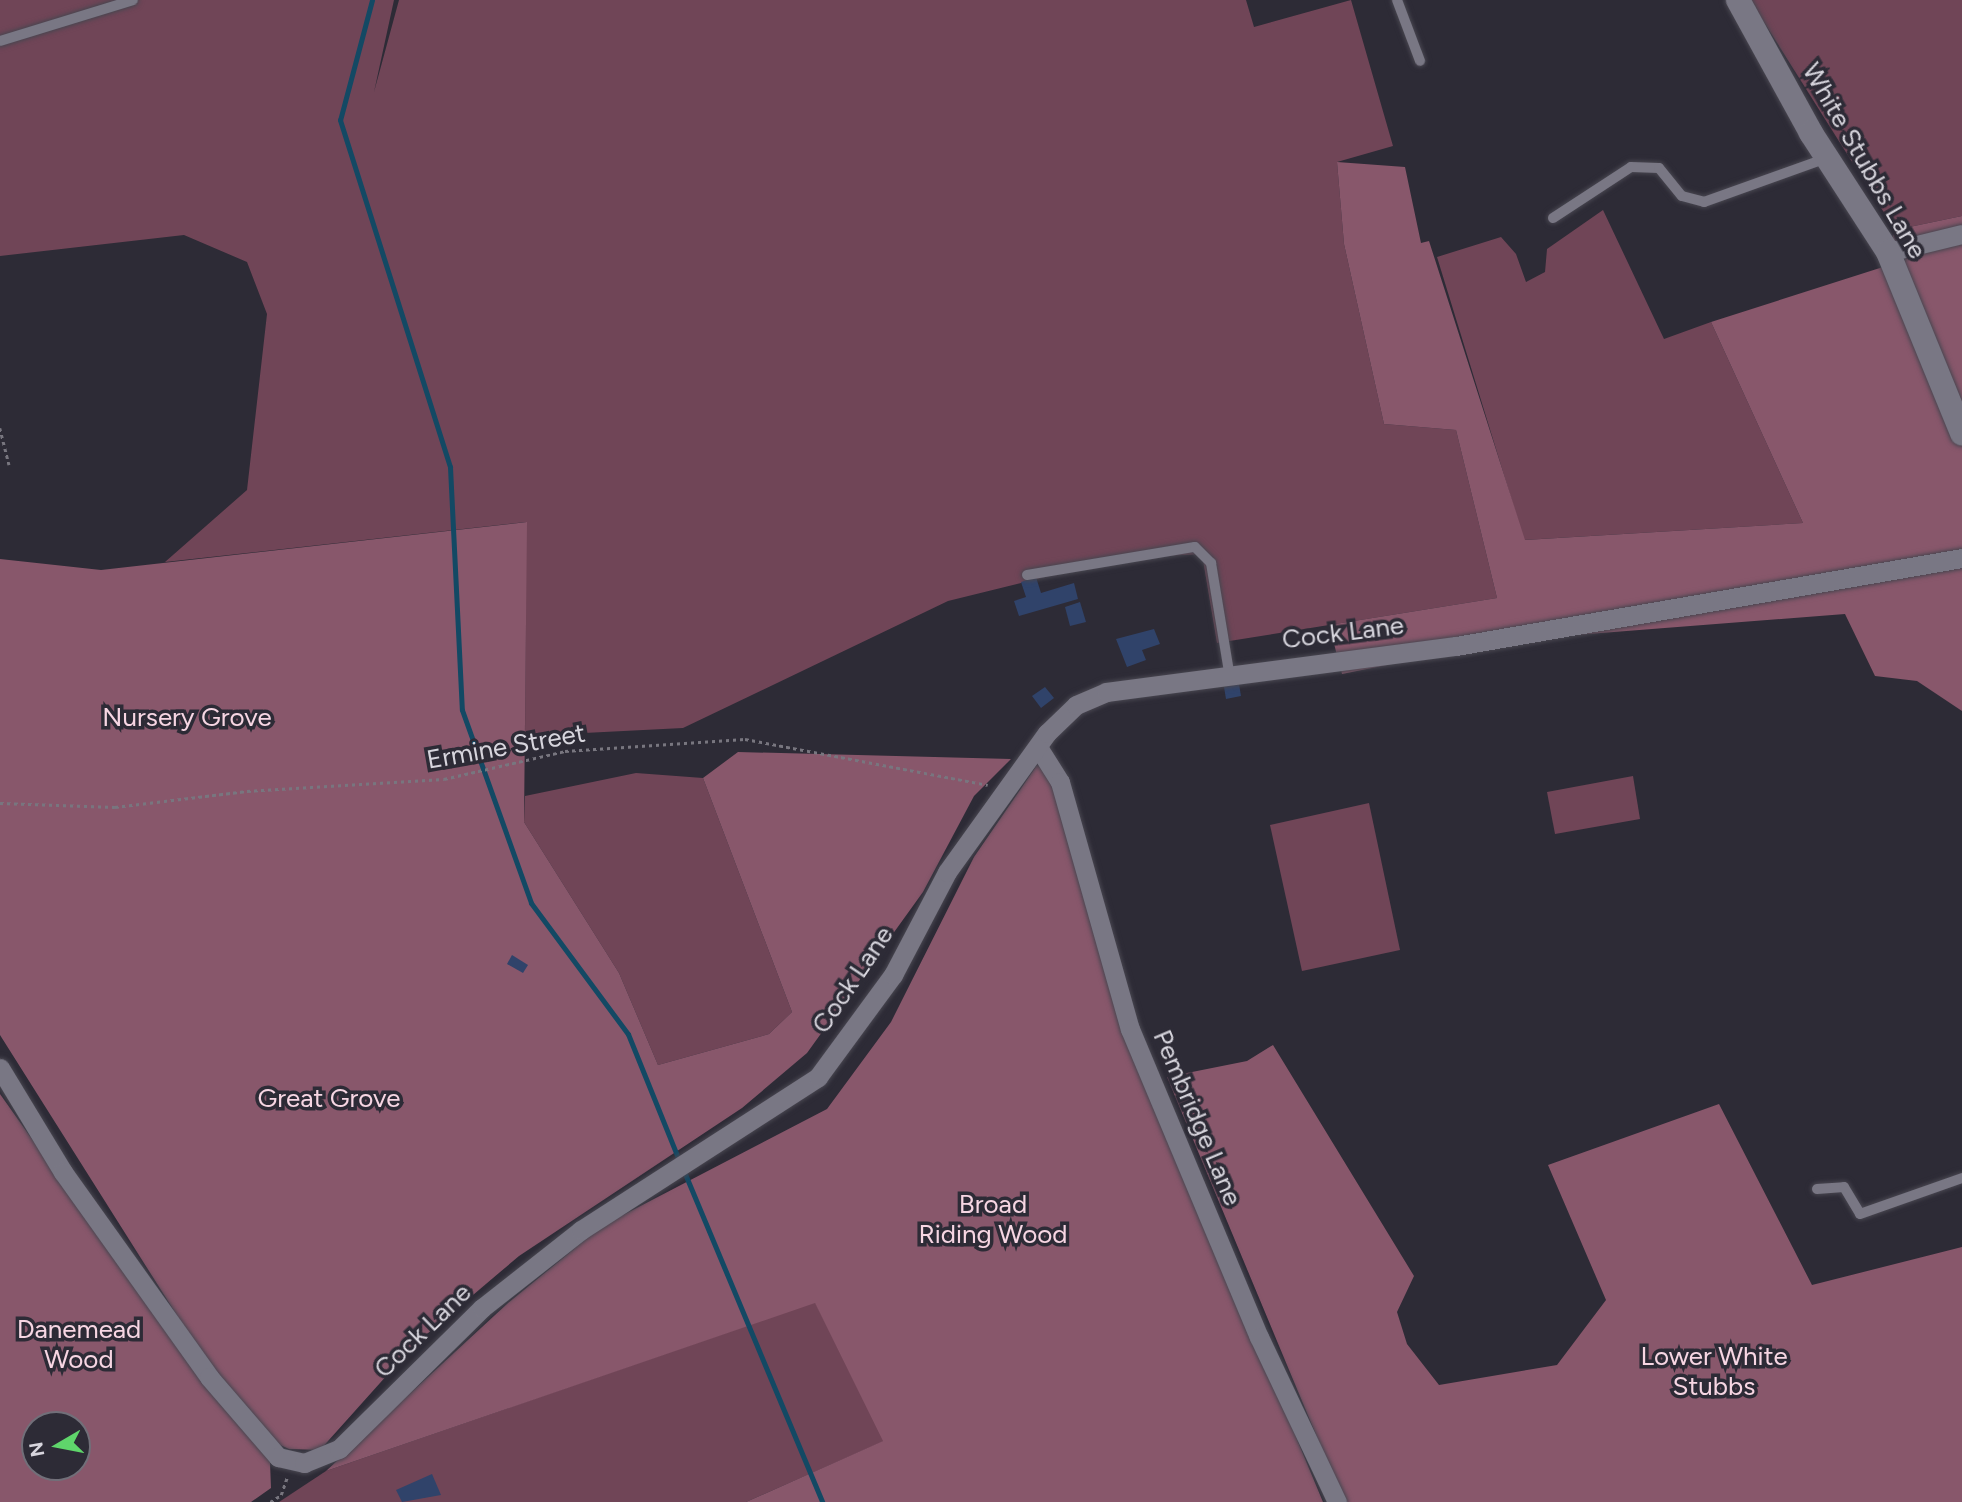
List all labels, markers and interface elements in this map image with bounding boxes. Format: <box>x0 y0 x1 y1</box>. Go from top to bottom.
street label: White Stubbs Lane <box>1795 58 1933 264</box>
street label: Cock Lane <box>1280 610 1406 656</box>
park label: Nursery Grove <box>102 702 272 734</box>
street label: Ermine Street <box>424 718 588 776</box>
street label: Cock Lane <box>806 921 900 1039</box>
street label: Pembridge Lane <box>1146 1025 1248 1211</box>
park label: Great Grove <box>258 1083 400 1115</box>
park label: Broad Riding Wood <box>918 1189 1068 1250</box>
street label: Cock Lane <box>368 1277 478 1385</box>
park label: Danemead Wood <box>17 1314 141 1376</box>
park label: Lower White Stubbs <box>1640 1341 1788 1402</box>
north arrow <box>21 1411 91 1481</box>
text: N <box>24 1440 49 1459</box>

